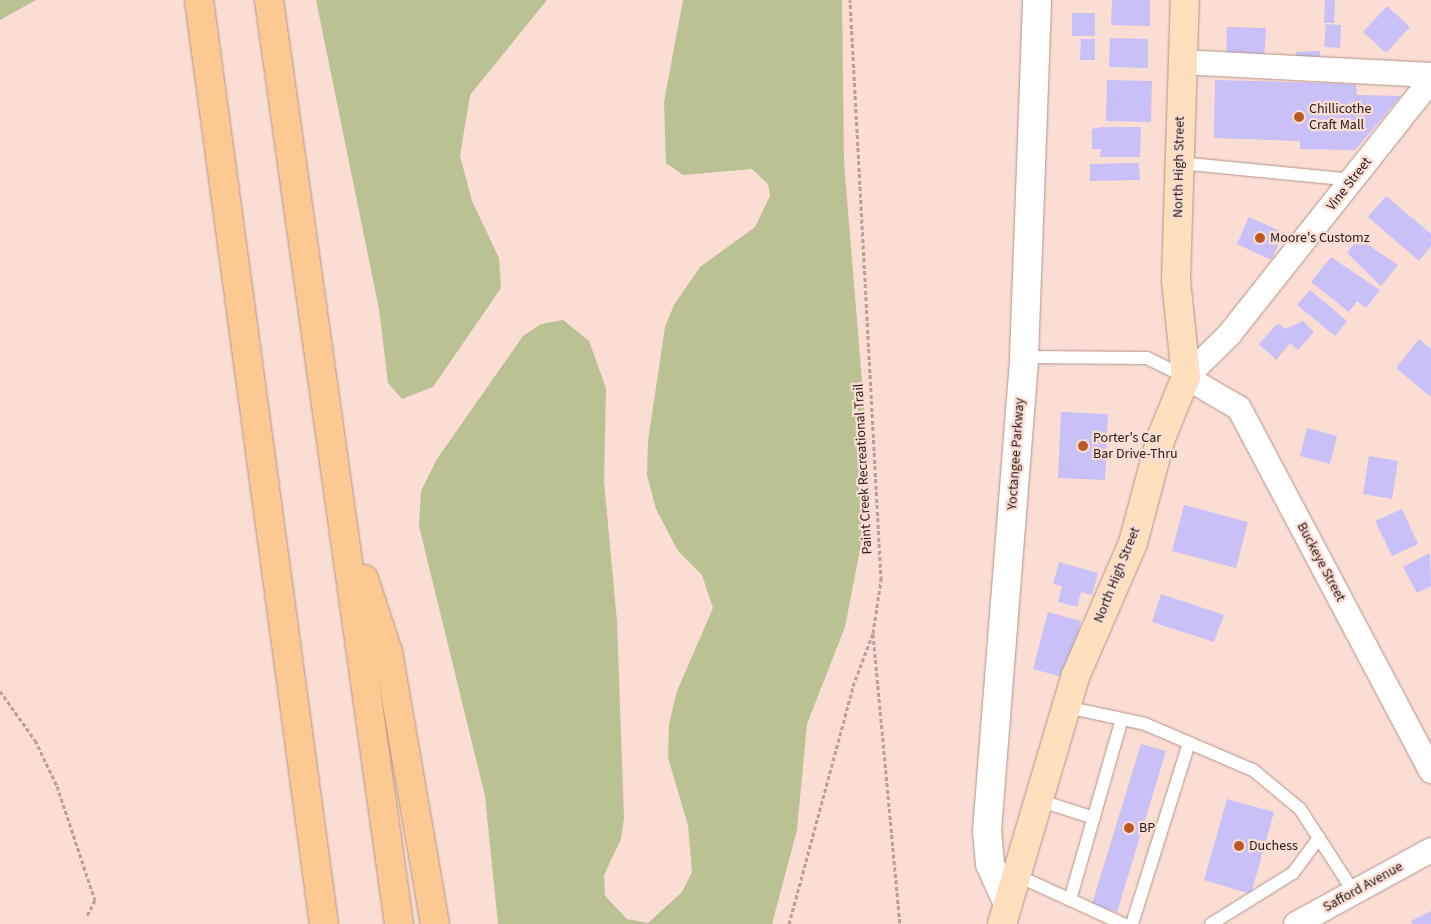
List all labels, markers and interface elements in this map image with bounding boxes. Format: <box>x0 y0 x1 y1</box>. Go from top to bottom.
place label: Chillicothe Craft Mall <box>1309 101 1371 134</box>
marker: Chillicothe Craft Mall <box>1293 111 1305 123</box>
street label: North High Street <box>1170 116 1188 218</box>
street label: Vine Street <box>1323 154 1375 214</box>
place label: Moore's Customz <box>1270 230 1370 246</box>
marker: Moore's Customz <box>1254 232 1266 244</box>
street label: Paint Creek Recreational Trail <box>850 383 876 555</box>
street label: Yoctangee Parkway <box>1004 397 1028 511</box>
place label: Porter's Car Bar Drive-Thru <box>1093 430 1178 462</box>
marker: Porter's Car Bar Drive-Thru <box>1077 440 1089 452</box>
street label: Buckeye Street <box>1293 520 1349 604</box>
street label: North High Street <box>1090 525 1144 625</box>
place label: BP <box>1139 820 1155 836</box>
marker: BP <box>1123 822 1135 834</box>
place label: Duchess <box>1249 838 1298 854</box>
marker: Duchess <box>1233 840 1245 852</box>
street label: Safford Avenue <box>1320 858 1406 916</box>

